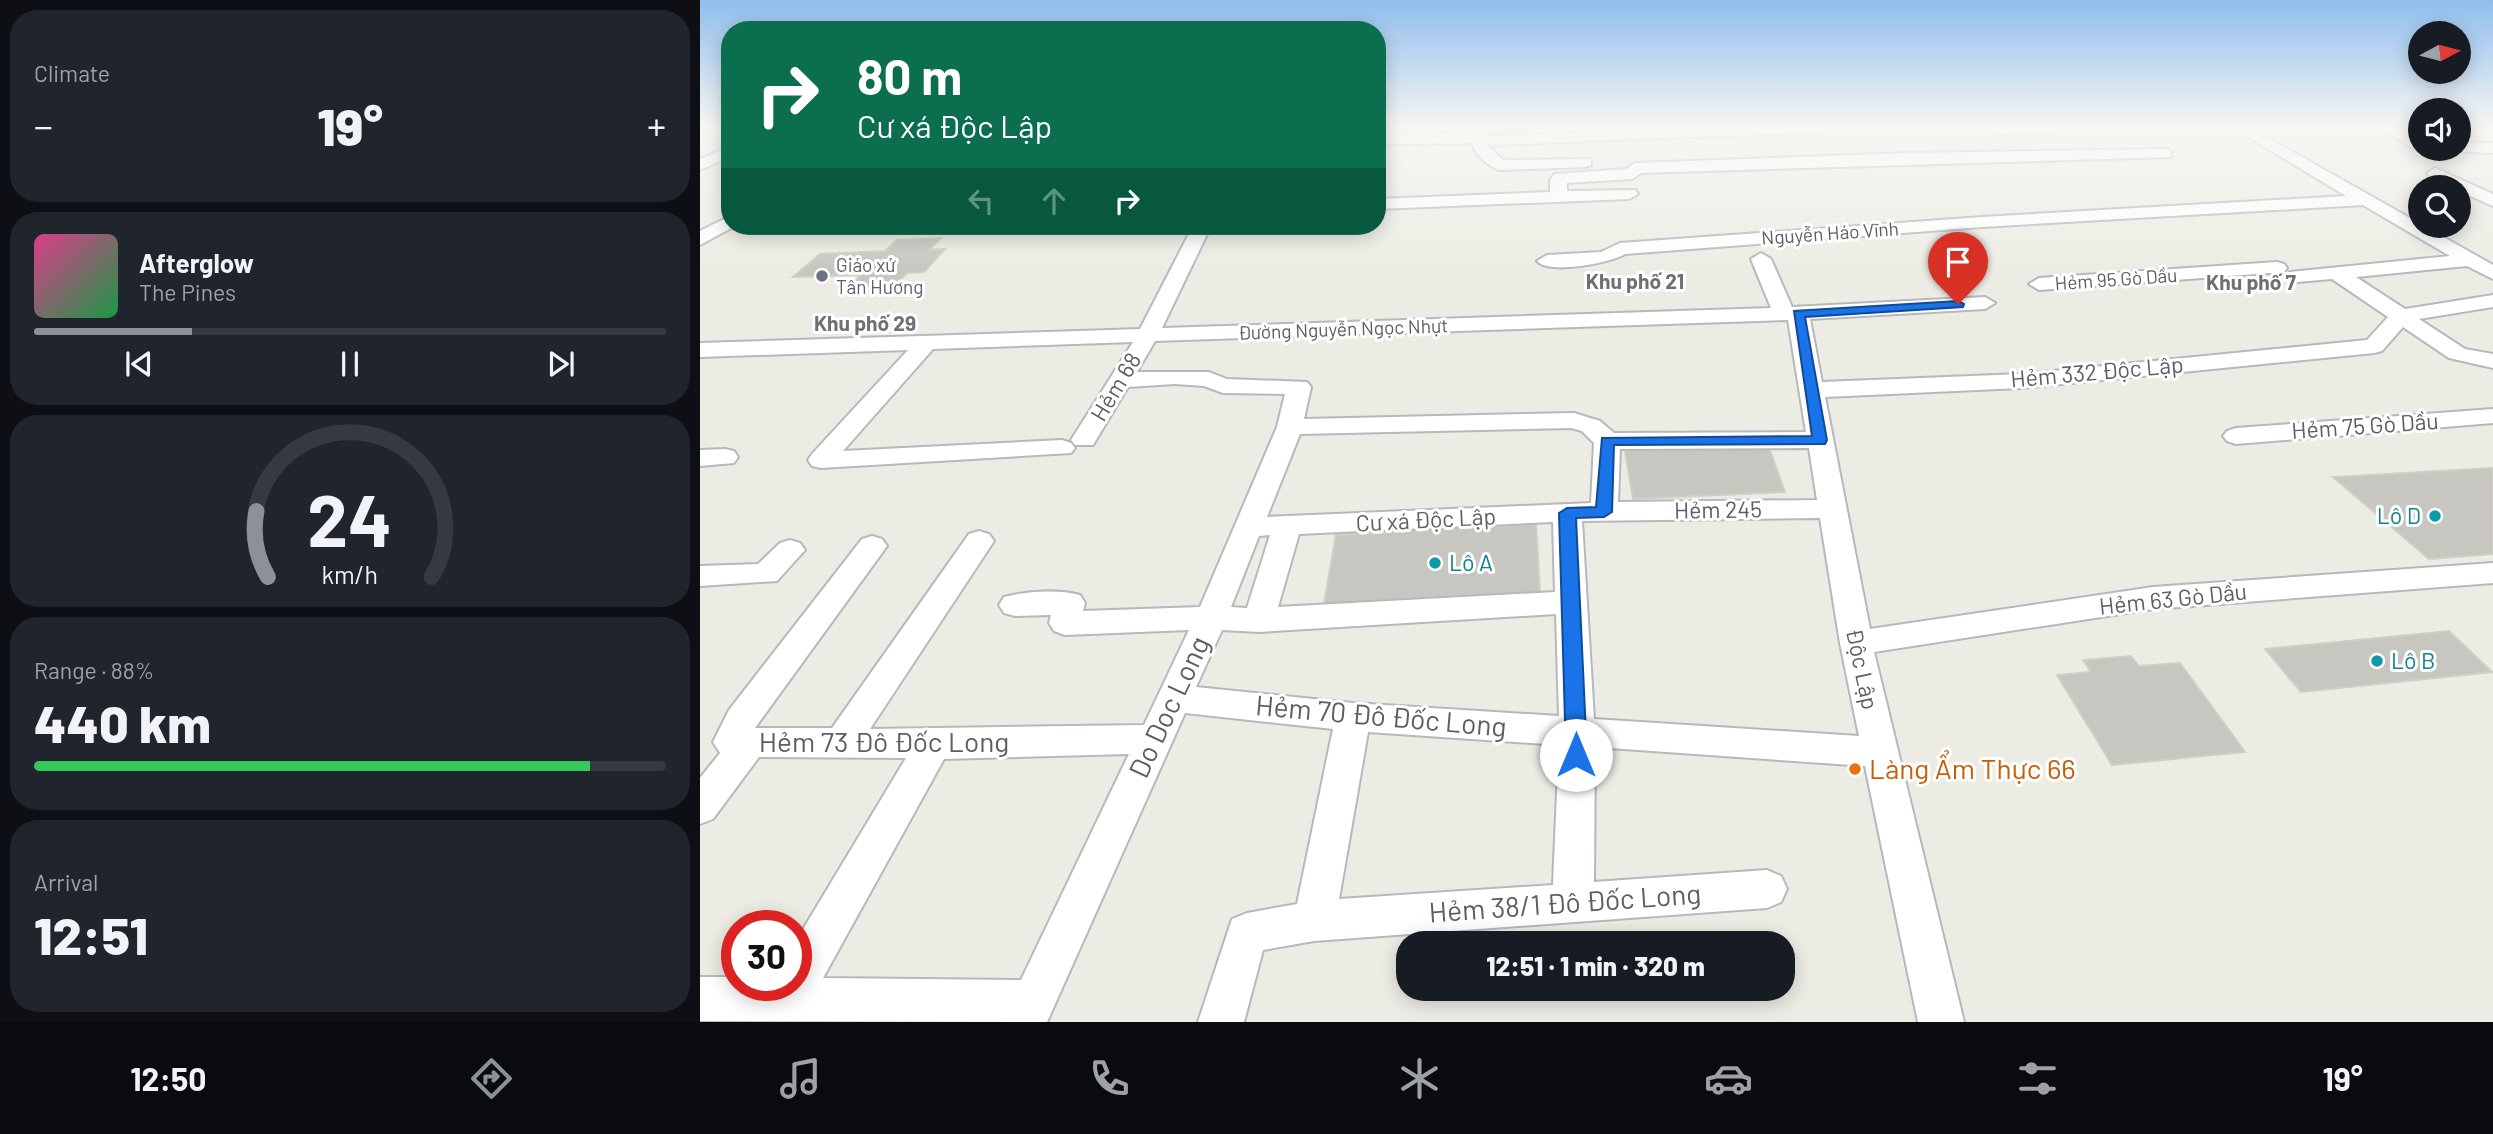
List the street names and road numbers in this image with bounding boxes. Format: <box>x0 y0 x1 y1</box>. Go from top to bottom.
street label: Nguyễn Háo Vĩnh <box>1761 216 1899 249</box>
street label: Hẻm 95 Gò Dầu <box>2054 263 2178 294</box>
street label: Đường Nguyễn Ngọc Nhựt <box>1238 313 1448 344</box>
street label: Hẻm 68 <box>1084 347 1146 426</box>
street label: Hẻm 332 Độc Lập <box>2009 349 2185 393</box>
street label: Hẻm 75 Gò Dầu <box>2290 406 2439 444</box>
street label: Hẻm 245 <box>1674 494 1762 524</box>
street label: Cư xá Độc Lập <box>1355 501 1497 537</box>
street label: Hẻm 63 Gò Dầu <box>2098 576 2248 620</box>
street label: Độc Lập <box>1841 626 1885 712</box>
street label: Do Doc Long <box>1121 630 1216 783</box>
street label: Hẻm 70 Đô Đốc Long <box>1254 687 1508 743</box>
street label: Hẻm 73 Đô Đốc Long <box>759 724 1009 758</box>
street label: Hẻm 38/1 Đô Đốc Long <box>1428 876 1702 928</box>

